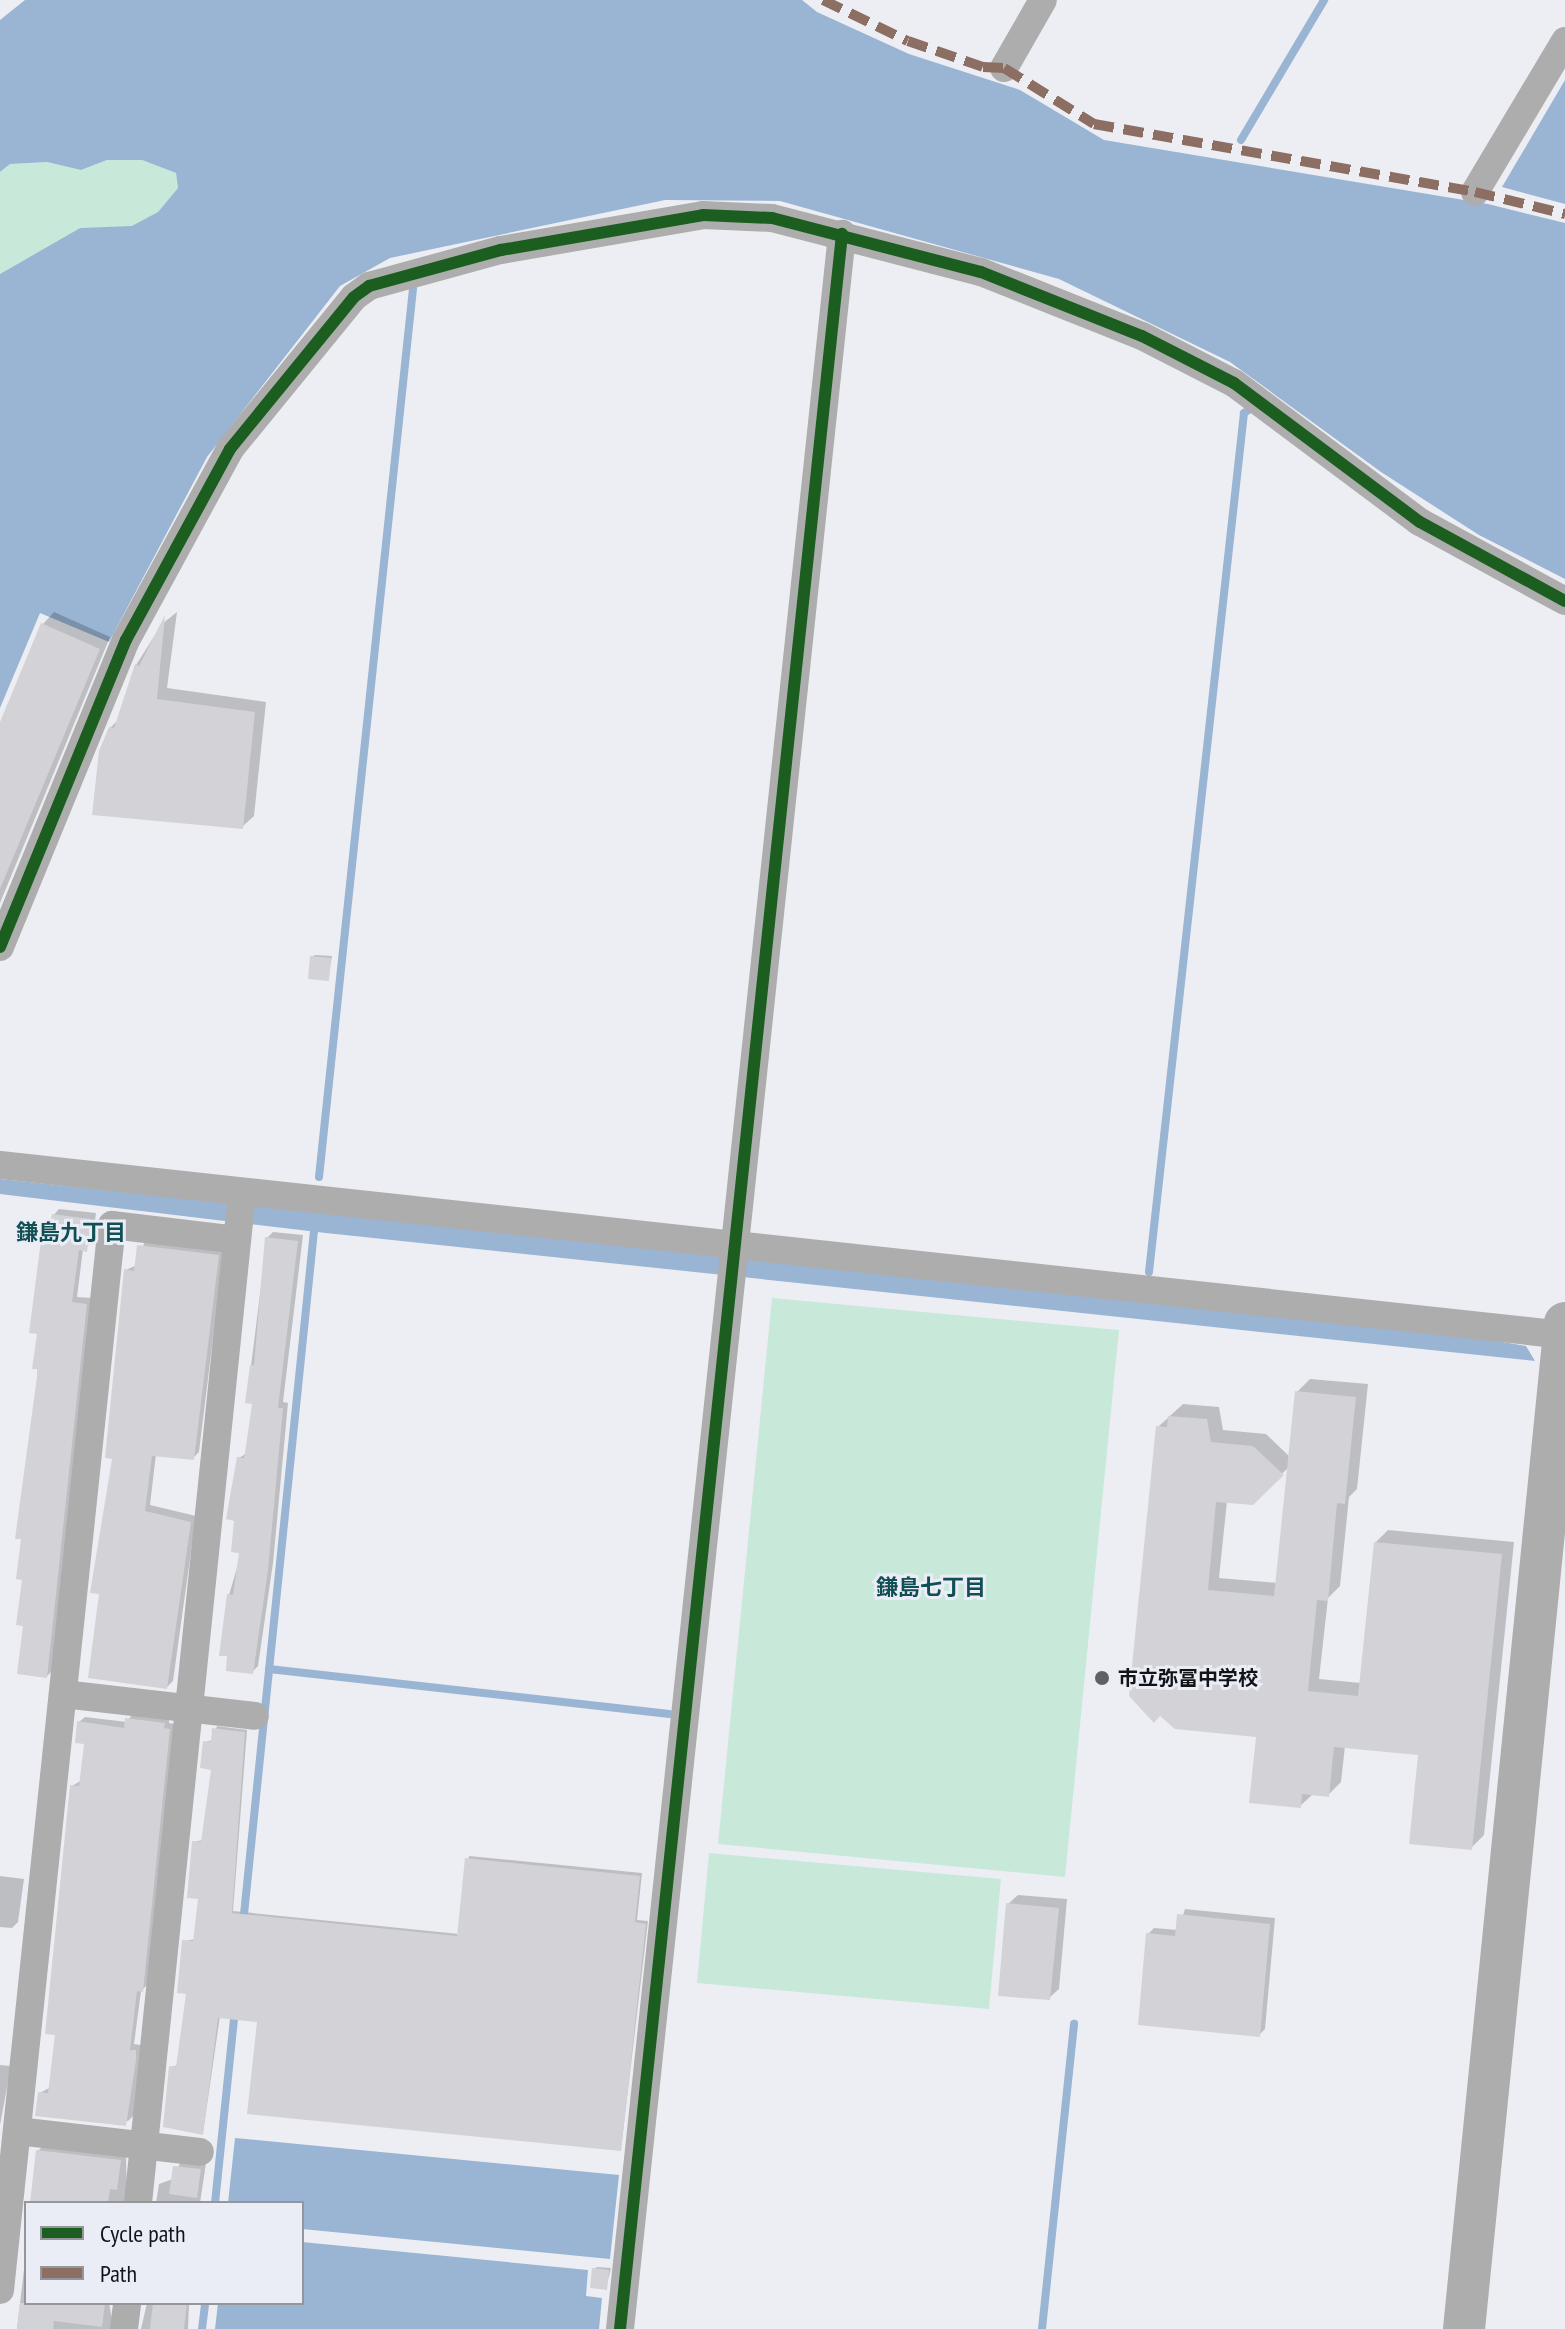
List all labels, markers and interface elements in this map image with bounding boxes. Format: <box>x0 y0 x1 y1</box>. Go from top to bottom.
district label: 鎌島九丁目 <box>16 1220 126 1246</box>
district label: 鎌島七丁目 <box>876 1575 986 1601</box>
place label: 市立弥冨中学校 <box>1118 1666 1258 1690</box>
marker: 市立弥冨中学校 <box>1093 1669 1111 1687</box>
legend <box>24 2201 304 2305</box>
text: Cycle path <box>100 2218 186 2249</box>
text: Path <box>100 2258 137 2289</box>

